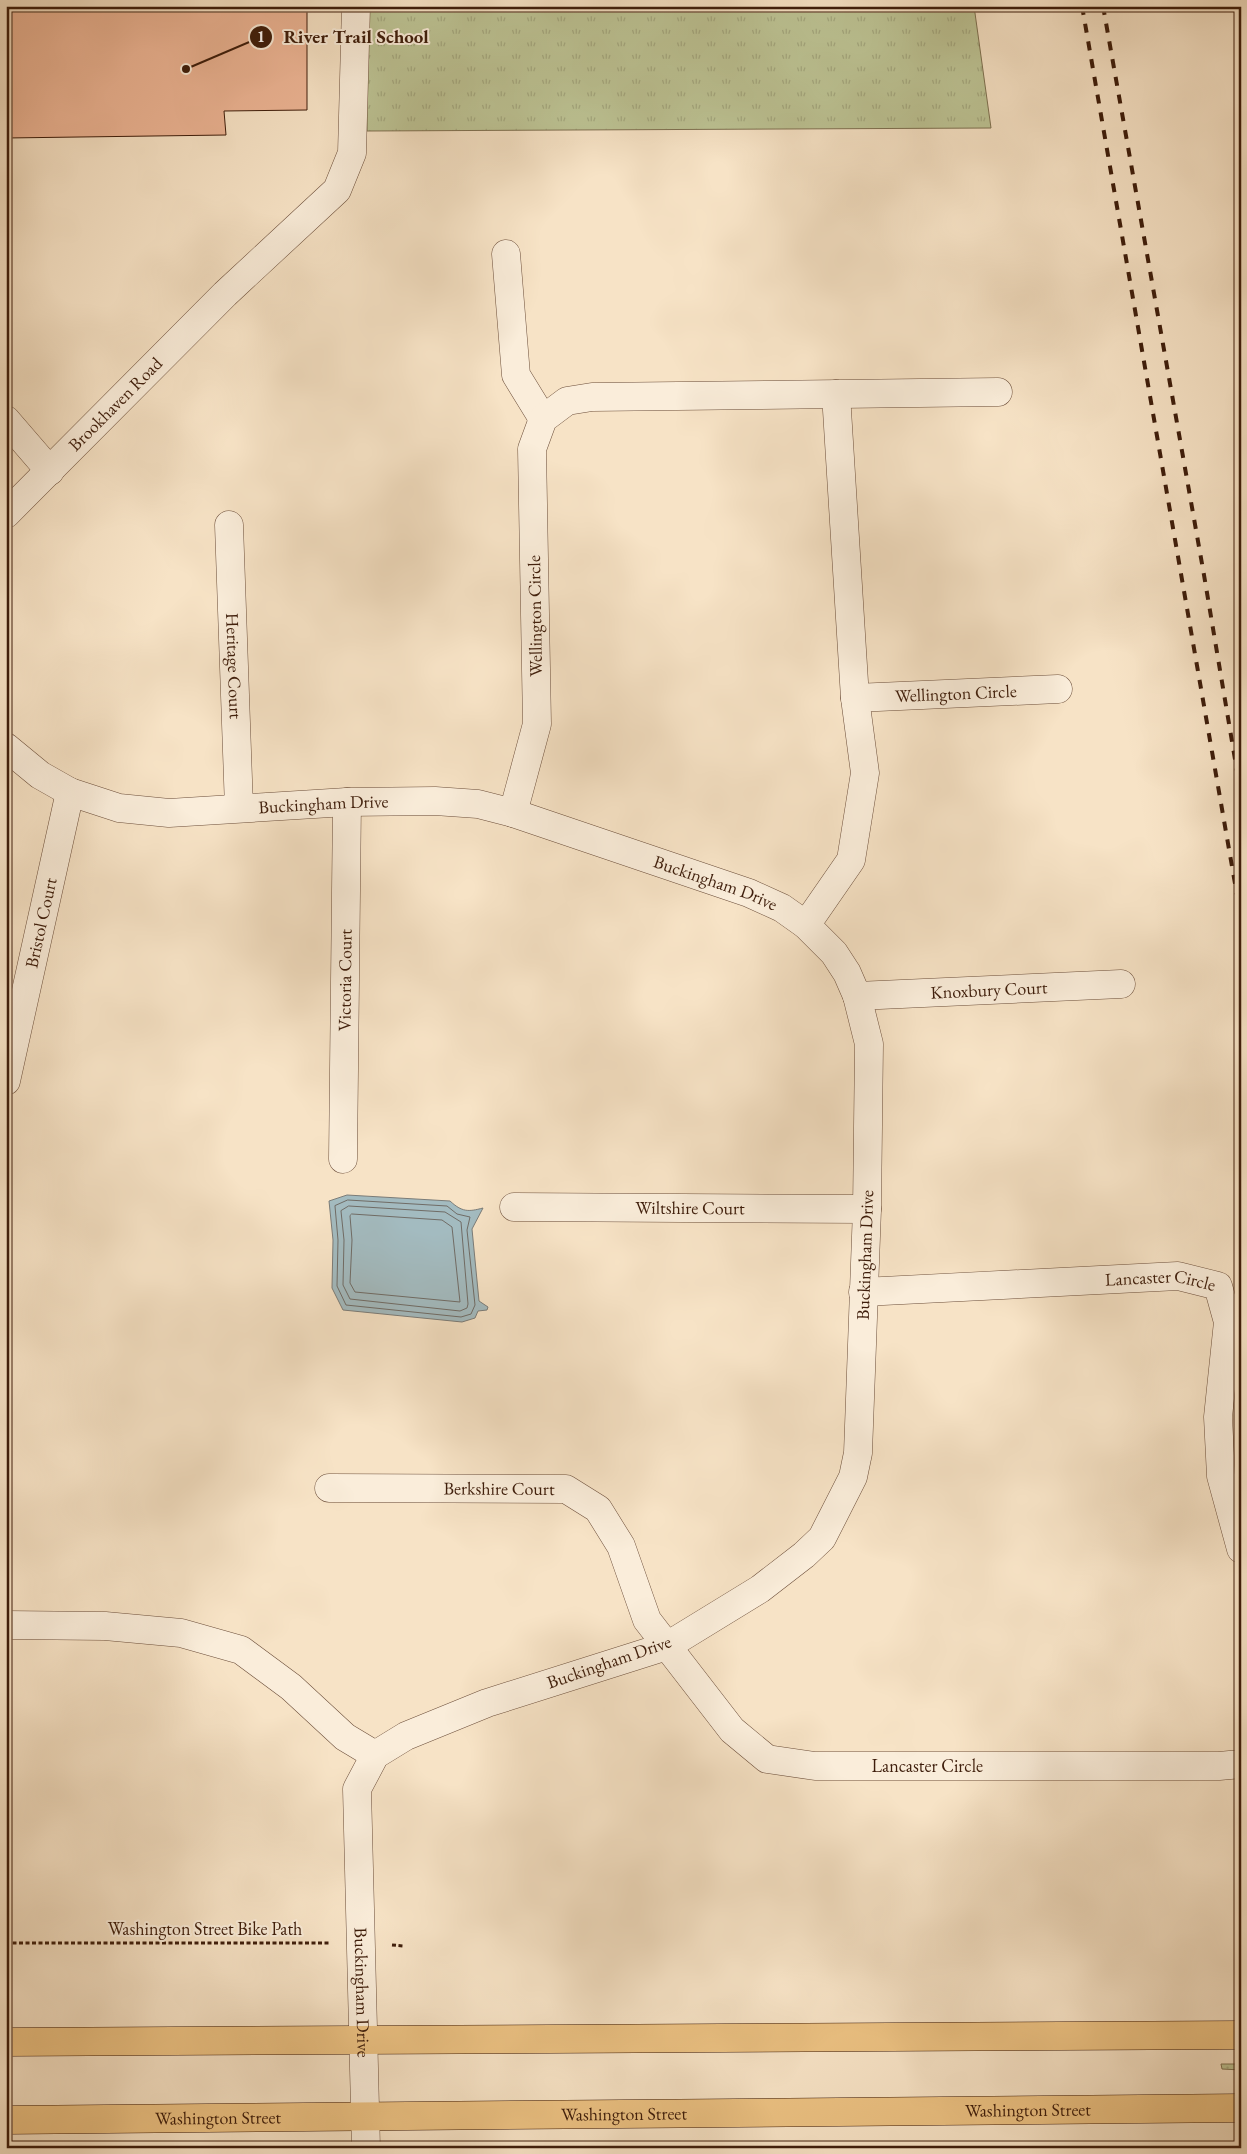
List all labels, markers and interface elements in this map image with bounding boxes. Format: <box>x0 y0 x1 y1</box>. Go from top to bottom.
callout: River Trail School <box>248 20 438 54</box>
text: River Trail School <box>283 24 429 49</box>
text: 1 <box>257 27 265 46</box>
street label: Brookhaven Road <box>63 351 168 456</box>
street label: Wellington Circle <box>522 555 547 677</box>
street label: Heritage Court <box>221 612 248 720</box>
street label: Wellington Circle <box>895 679 1017 707</box>
street label: Buckingham Drive <box>258 790 389 818</box>
street label: Buckingham Drive <box>651 849 781 915</box>
street label: Bristol Court <box>19 875 62 970</box>
street label: Victoria Court <box>332 928 357 1031</box>
street label: Knoxbury Court <box>930 975 1048 1004</box>
street label: Buckingham Drive <box>851 1190 878 1320</box>
street label: Wiltshire Court <box>635 1196 745 1219</box>
street label: Lancaster Circle <box>1104 1263 1218 1296</box>
street label: Berkshire Court <box>443 1476 555 1500</box>
street label: Buckingham Drive <box>544 1629 674 1694</box>
street label: Lancaster Circle <box>872 1754 983 1777</box>
street label: Washington Street Bike Path <box>108 1917 302 1940</box>
street label: Buckingham Drive <box>349 1927 376 2058</box>
street label: Washington Street <box>965 2097 1091 2122</box>
street label: Washington Street <box>561 2101 687 2126</box>
street label: Washington Street <box>155 2105 281 2130</box>

